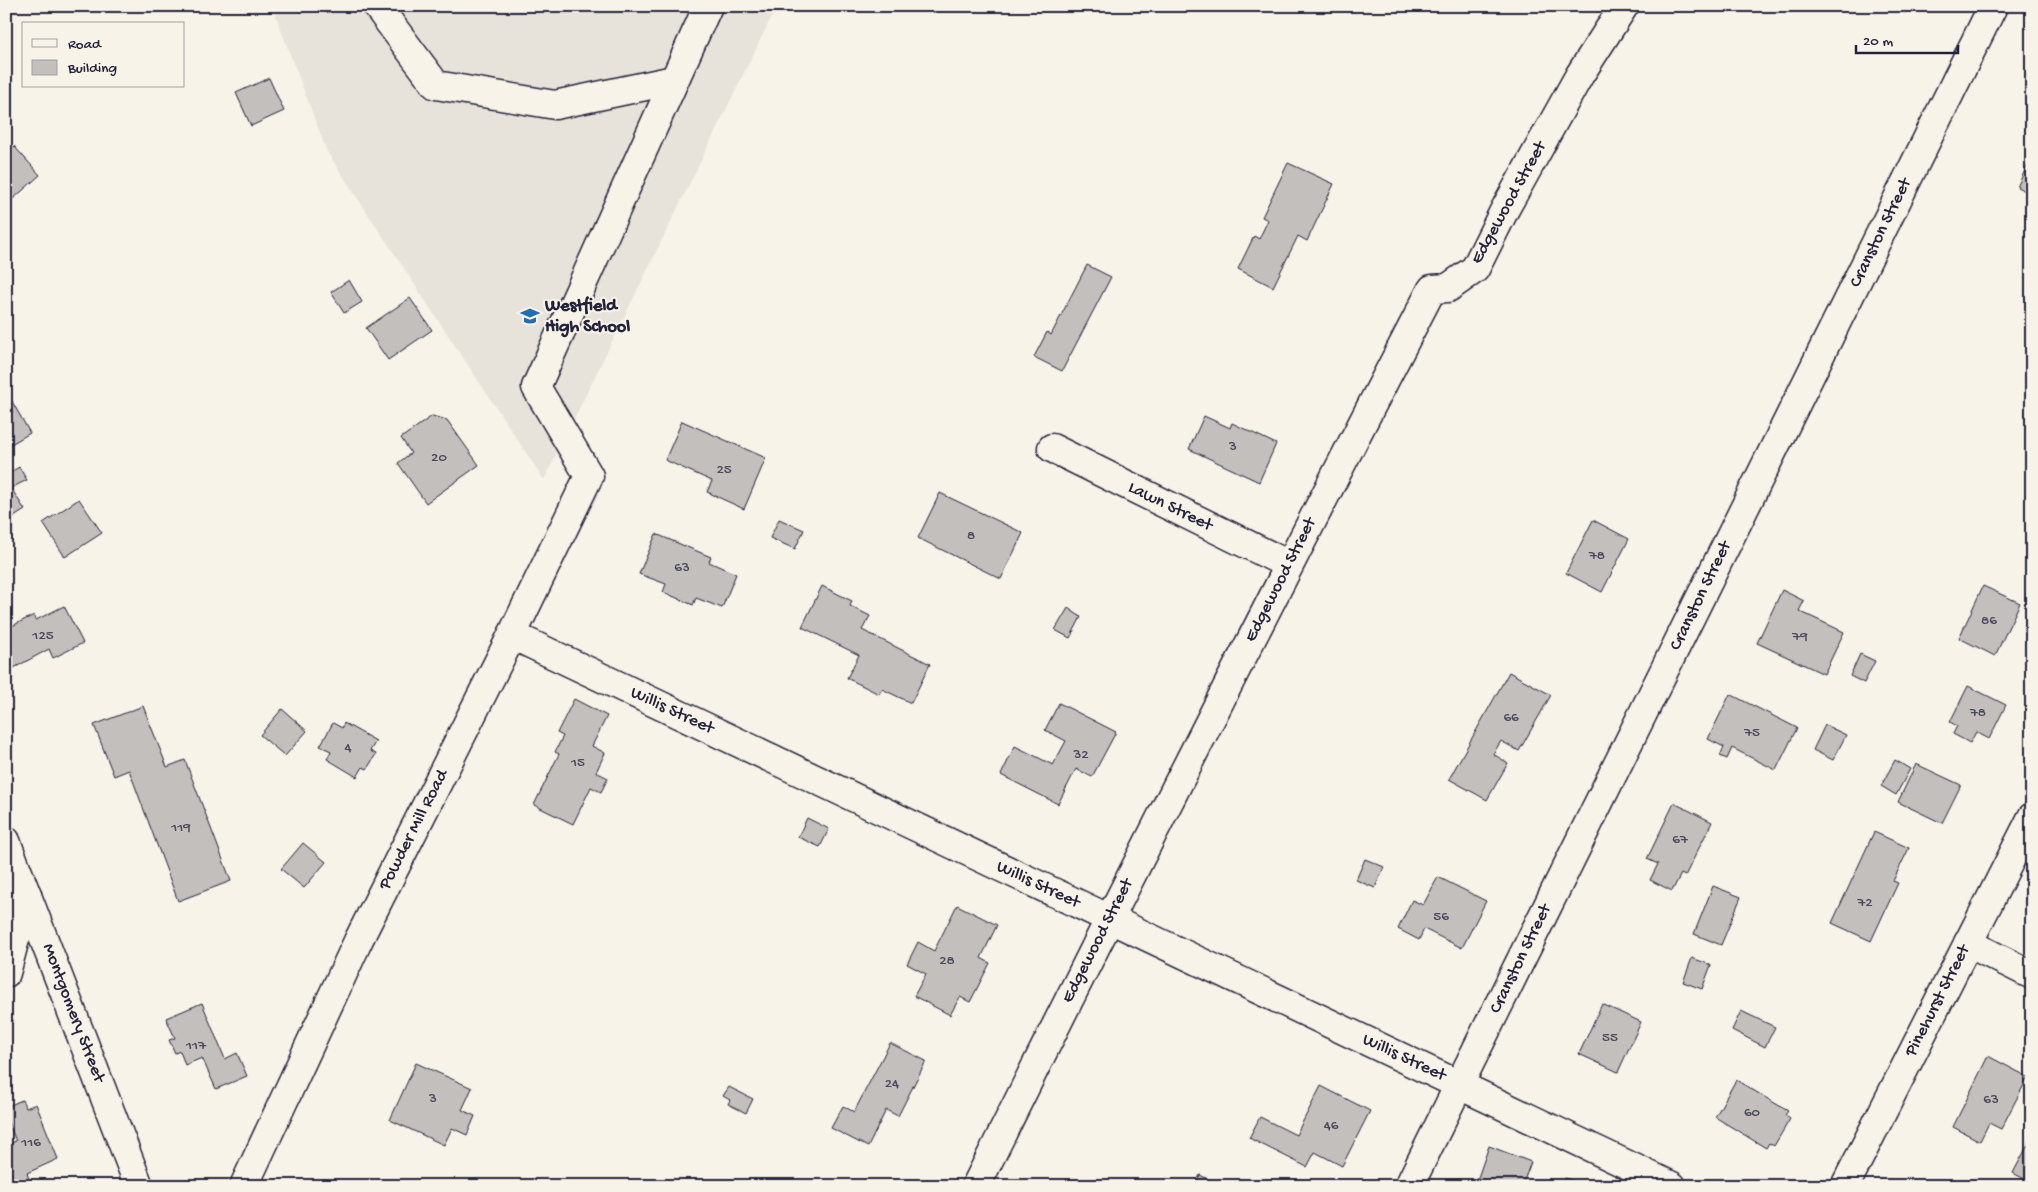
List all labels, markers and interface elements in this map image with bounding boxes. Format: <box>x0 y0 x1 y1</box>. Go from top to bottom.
legend <box>22 22 185 88</box>
scale bar <box>1856 22 1958 54</box>
text: 20 m <box>1863 33 1893 51</box>
text: Road <box>68 36 102 54</box>
text: Building <box>67 60 117 78</box>
street label: Edgewood Street <box>1467 137 1552 268</box>
street label: Cranston Street <box>1846 174 1917 291</box>
place label: Westfield High School <box>544 296 630 338</box>
school or university icon: Westfield High School <box>519 305 541 327</box>
house number: 3 <box>1228 438 1237 456</box>
house number: 20 <box>431 449 447 467</box>
house number: 25 <box>716 461 732 479</box>
street label: Lawn Street <box>1124 478 1217 537</box>
street label: Edgewood Street <box>1241 513 1322 646</box>
house number: 8 <box>967 527 975 545</box>
street label: Cranston Street <box>1666 537 1737 654</box>
house number: 78 <box>1588 547 1605 565</box>
house number: 63 <box>674 559 690 577</box>
house number: 86 <box>1981 612 1997 630</box>
house number: 125 <box>31 627 54 645</box>
house number: 79 <box>1791 628 1808 646</box>
street label: Willis Street <box>627 682 719 740</box>
house number: 78 <box>1969 704 1986 722</box>
house number: 66 <box>1503 709 1519 727</box>
house number: 75 <box>1743 724 1760 742</box>
house number: 4 <box>344 739 352 757</box>
house number: 32 <box>1072 746 1089 764</box>
house number: 15 <box>570 754 585 772</box>
street label: Powder Mill Road <box>374 765 454 894</box>
house number: 119 <box>170 819 191 837</box>
house number: 67 <box>1672 831 1689 849</box>
street label: Willis Street <box>993 856 1085 914</box>
street label: Edgewood Street <box>1058 874 1139 1007</box>
house number: 72 <box>1856 894 1873 912</box>
street label: Cranston Street <box>1486 900 1557 1017</box>
house number: 56 <box>1433 908 1449 926</box>
street label: Pinehurst Street <box>1900 940 1976 1061</box>
street label: Montgomery Street <box>37 941 110 1087</box>
house number: 28 <box>939 952 955 970</box>
street label: Willis Street <box>1359 1029 1451 1087</box>
house number: 55 <box>1602 1029 1618 1047</box>
house number: 117 <box>185 1037 207 1055</box>
house number: 24 <box>885 1075 899 1093</box>
house number: 3 <box>428 1090 437 1108</box>
house number: 63 <box>1983 1091 1999 1109</box>
house number: 60 <box>1744 1104 1761 1122</box>
house number: 46 <box>1324 1117 1339 1135</box>
house number: 116 <box>20 1134 41 1152</box>

